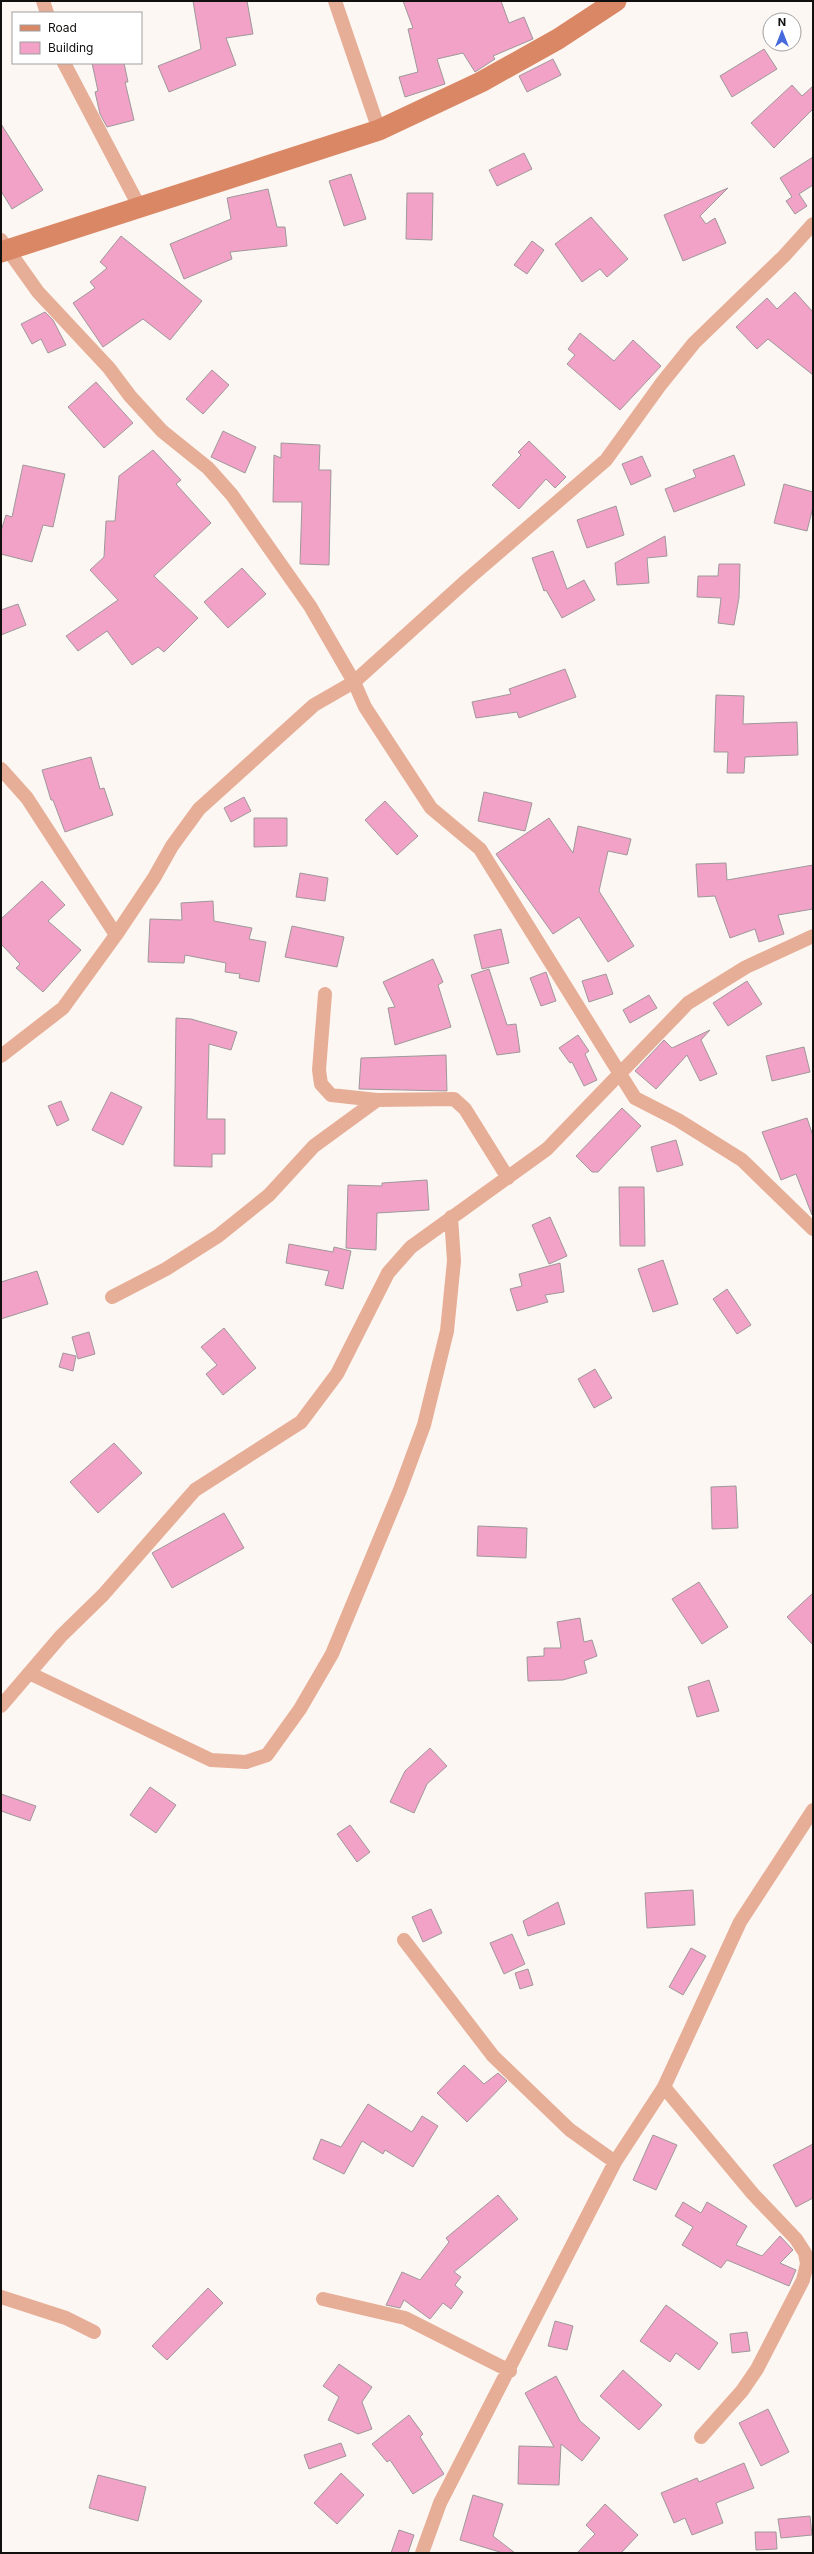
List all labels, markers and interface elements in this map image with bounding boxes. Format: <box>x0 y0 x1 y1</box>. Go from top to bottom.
legend <box>12 12 142 64</box>
north arrow <box>762 12 802 52</box>
text: N <box>778 15 786 29</box>
text: Road <box>48 20 77 35</box>
text: Building <box>48 40 93 55</box>

